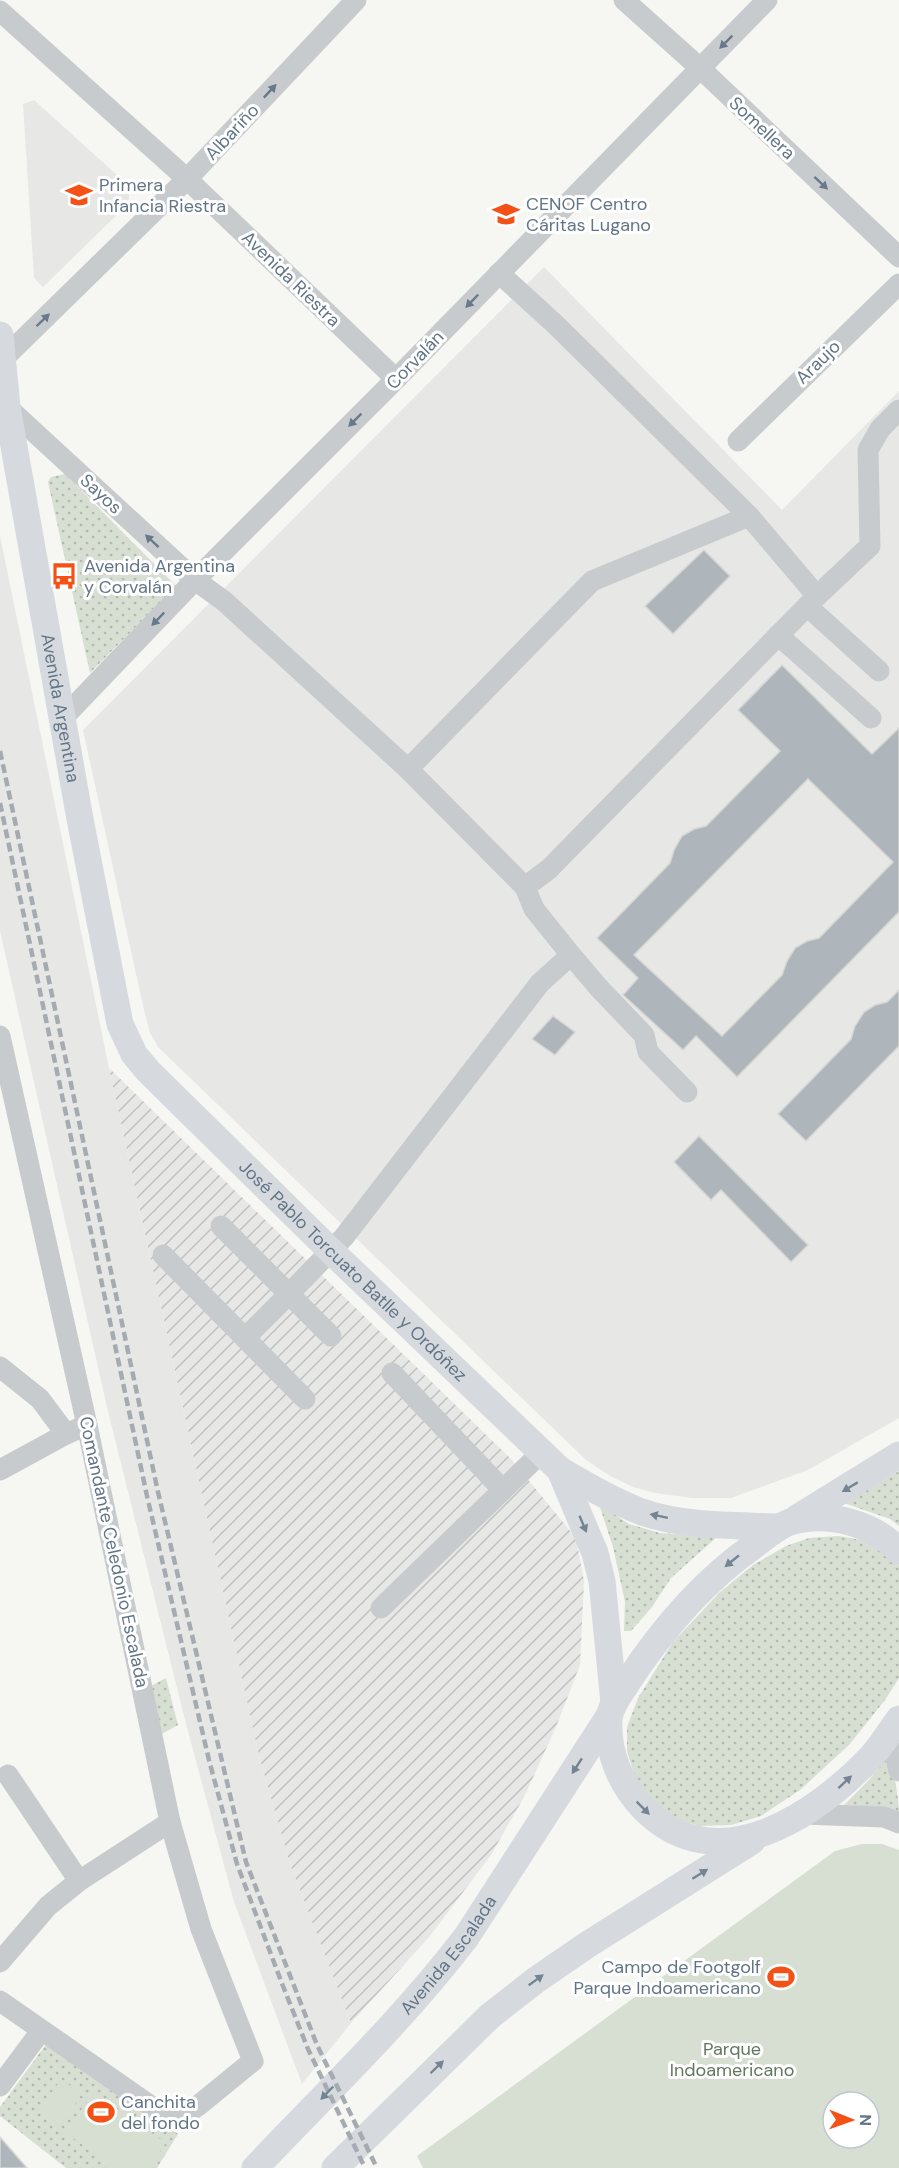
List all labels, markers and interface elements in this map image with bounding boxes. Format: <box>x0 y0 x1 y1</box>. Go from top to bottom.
one-way arrow <box>719 34 733 48</box>
one-way arrow <box>263 84 276 99</box>
street label: Somellera <box>724 91 800 165</box>
street label: Albariño <box>200 99 264 165</box>
place label: Primera Infancia Riestra <box>99 173 226 218</box>
one-way arrow <box>813 176 828 190</box>
school or university icon: Primera Infancia Riestra <box>64 180 94 210</box>
place label: CENOF Centro Cáritas Lugano <box>526 192 651 237</box>
school or university icon: CENOF Centro Cáritas Lugano <box>491 199 521 229</box>
street label: Avenida Riestra <box>237 226 345 332</box>
one-way arrow <box>465 294 479 309</box>
one-way arrow <box>36 313 51 327</box>
street label: Corvalán <box>381 325 449 395</box>
street label: Araujo <box>790 335 846 389</box>
one-way arrow <box>348 413 362 427</box>
street label: Sayos <box>75 469 127 519</box>
one-way arrow <box>145 535 160 548</box>
place label: Avenida Argentina y Corvalán <box>84 554 235 599</box>
bus stop icon: Avenida Argentina y Corvalán <box>49 561 79 591</box>
one-way arrow <box>152 611 166 625</box>
street label: Avenida Argentina <box>35 631 85 784</box>
street label: José Pablo Torcuato Batlle y Ordóñez <box>234 1155 472 1387</box>
street label: Comandante Celedonio Escalada <box>74 1414 154 1690</box>
one-way arrow <box>842 1481 858 1492</box>
one-way arrow <box>649 1510 668 1520</box>
one-way arrow <box>578 1515 588 1533</box>
one-way arrow <box>724 1555 740 1568</box>
one-way arrow <box>572 1757 583 1774</box>
one-way arrow <box>837 1776 852 1789</box>
one-way arrow <box>636 1800 650 1815</box>
one-way arrow <box>692 1868 708 1879</box>
street label: Avenida Escalada <box>395 1891 502 2020</box>
place label: Campo de Footgolf Parque Indoamericano <box>574 1955 761 2000</box>
sports icon: Campo de Footgolf Parque Indoamericano <box>766 1962 796 1992</box>
one-way arrow <box>528 1974 544 1986</box>
park label: Parque Indoamericano <box>670 2037 794 2082</box>
one-way arrow <box>430 2060 444 2074</box>
one-way arrow <box>320 2086 334 2101</box>
place label: Canchita del fondo <box>121 2090 200 2135</box>
north arrow <box>821 2090 881 2150</box>
sports icon: Canchita del fondo <box>86 2097 116 2127</box>
text: N <box>855 2114 876 2126</box>

